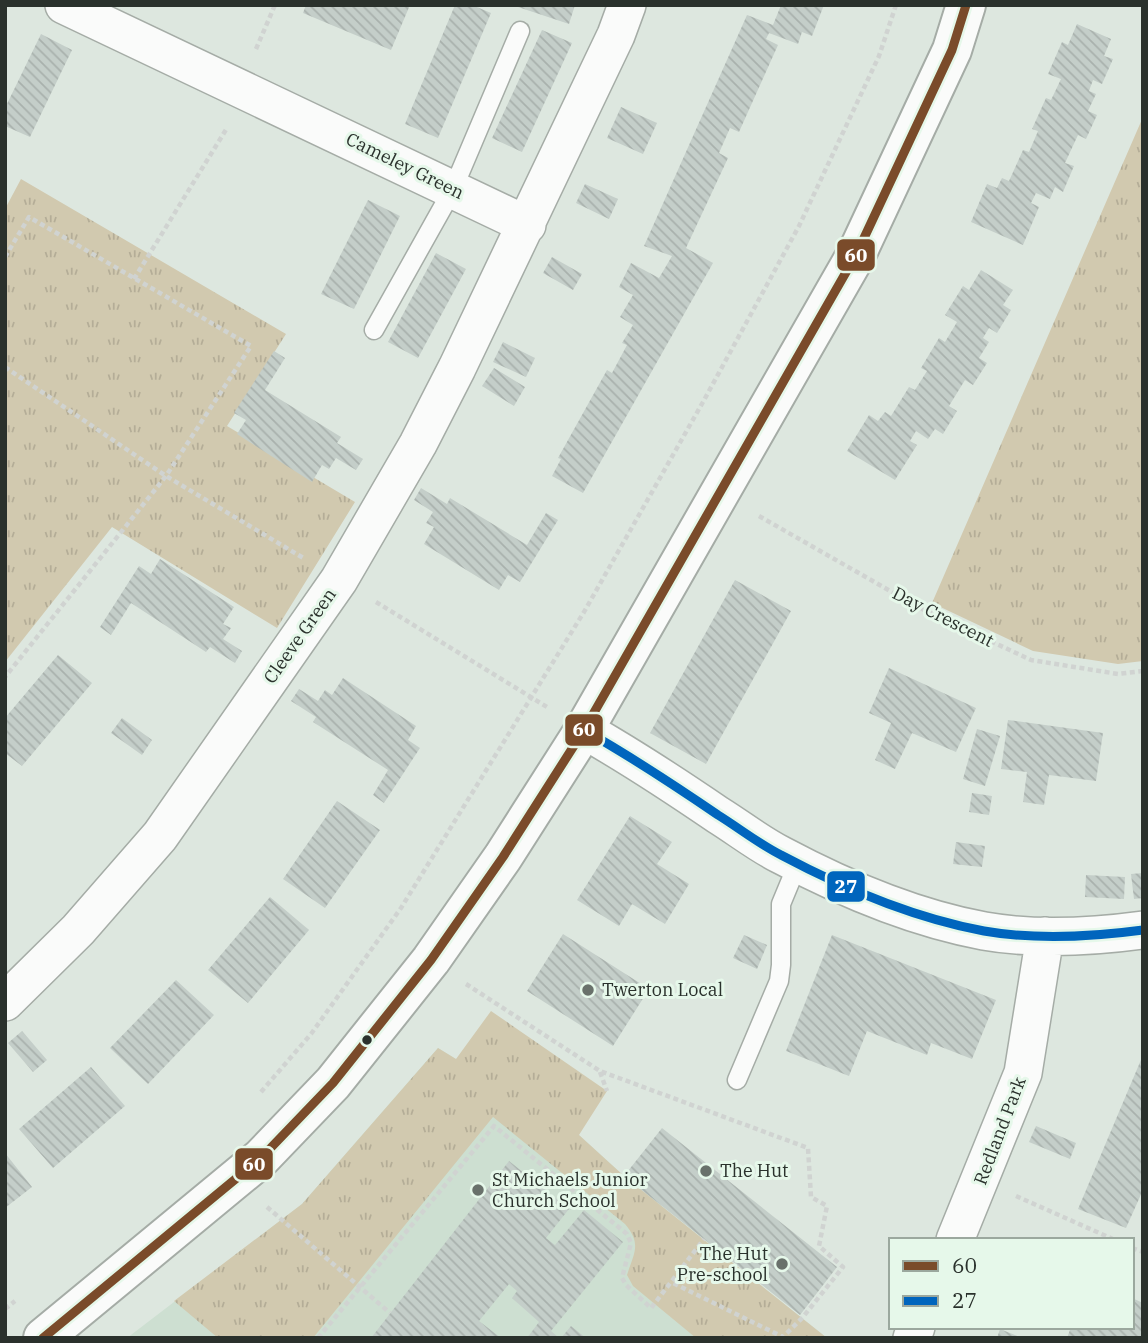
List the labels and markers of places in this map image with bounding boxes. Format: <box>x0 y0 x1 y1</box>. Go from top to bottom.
place label: Twerton Local <box>602 978 723 1001</box>
marker: Twerton Local <box>580 982 596 998</box>
unlabelled marker <box>360 1033 374 1047</box>
place label: The Hut <box>720 1159 788 1182</box>
marker: The Hut <box>698 1163 714 1179</box>
place label: St Michaels Junior Church School <box>492 1168 647 1212</box>
marker: St Michaels Junior Church School <box>470 1182 486 1198</box>
place label: The Hut Pre-school <box>677 1242 768 1286</box>
marker: The Hut Pre-school <box>774 1256 790 1272</box>

